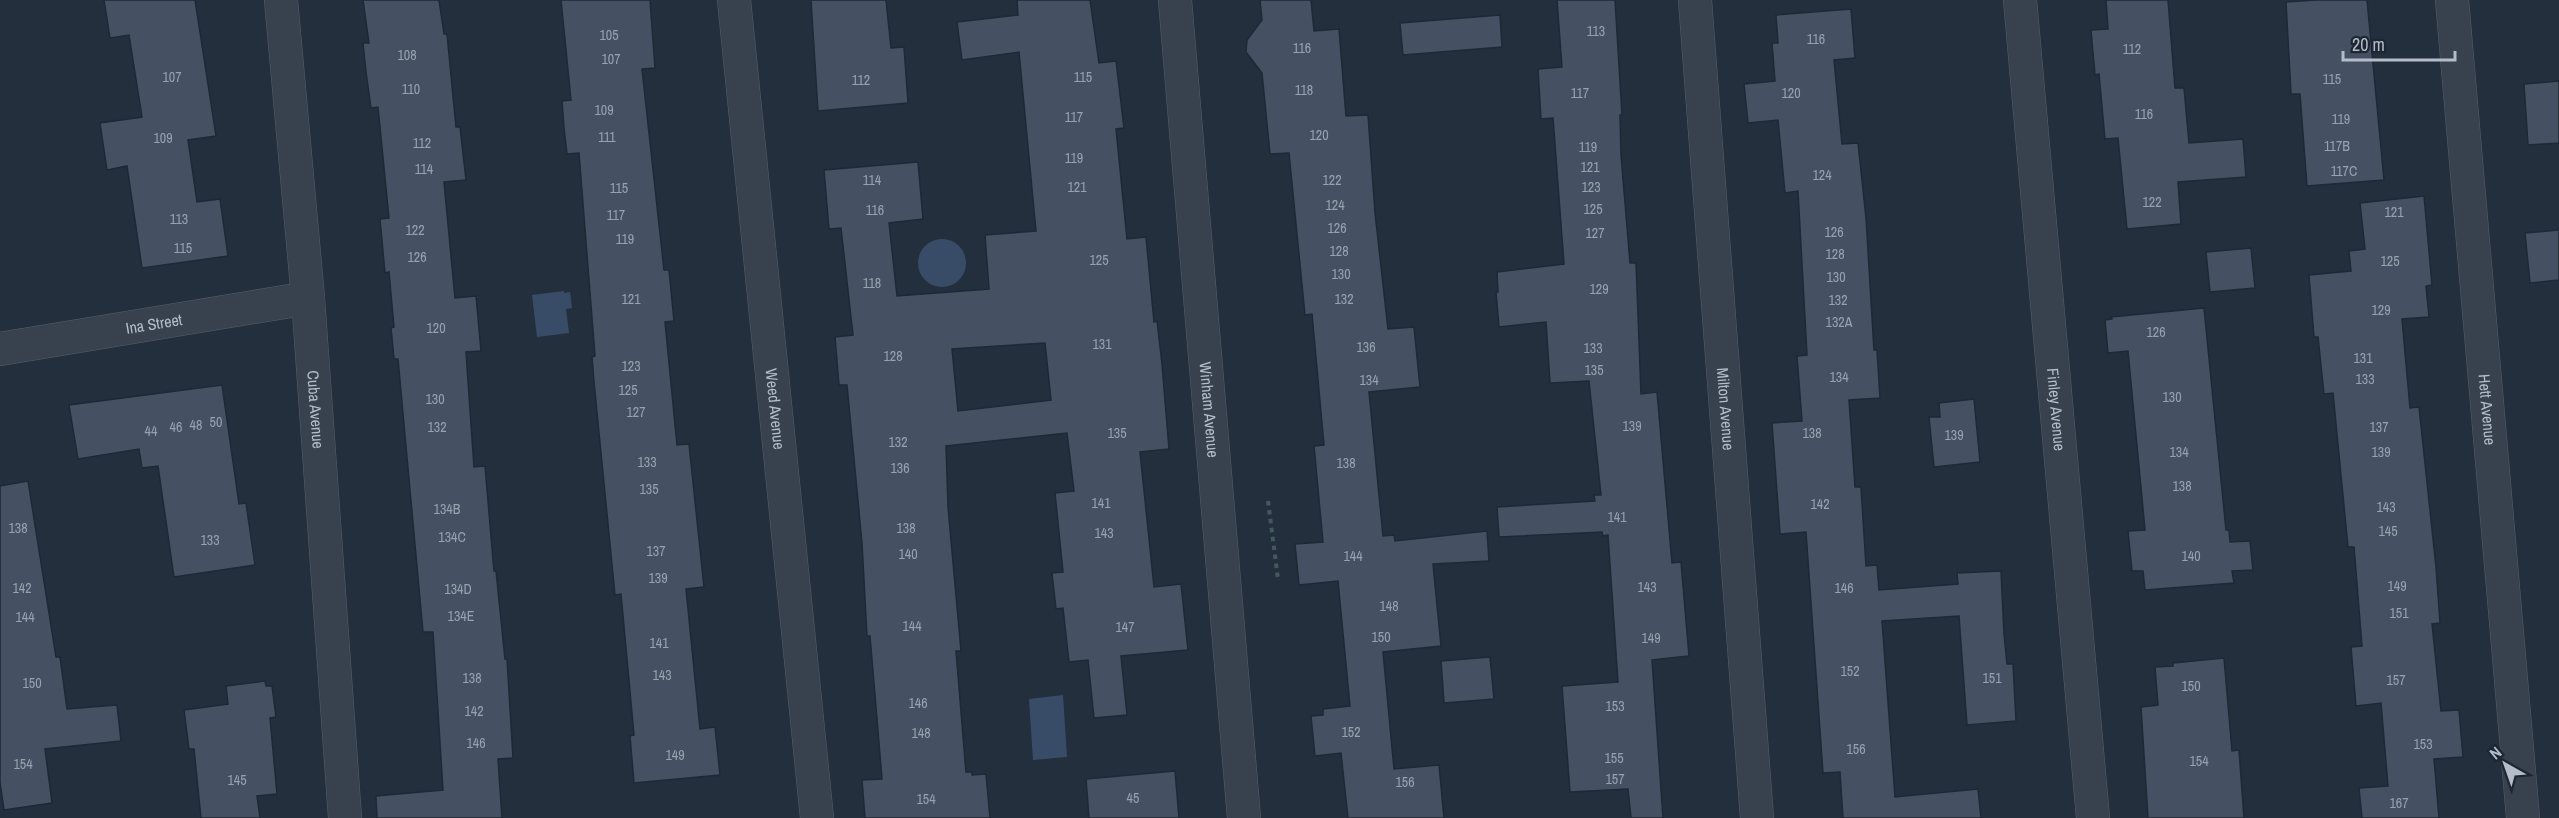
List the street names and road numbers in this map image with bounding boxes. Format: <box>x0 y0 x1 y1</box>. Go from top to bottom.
street label: Ina Street <box>124 308 184 339</box>
street label: Winham Avenue <box>1195 361 1225 458</box>
street label: Weed Avenue <box>760 367 791 450</box>
street label: Milton Avenue <box>1712 367 1740 451</box>
street label: Finley Avenue <box>2042 367 2071 452</box>
street label: Cuba Avenue <box>302 370 330 449</box>
street label: Hett Avenue <box>2473 373 2502 446</box>

